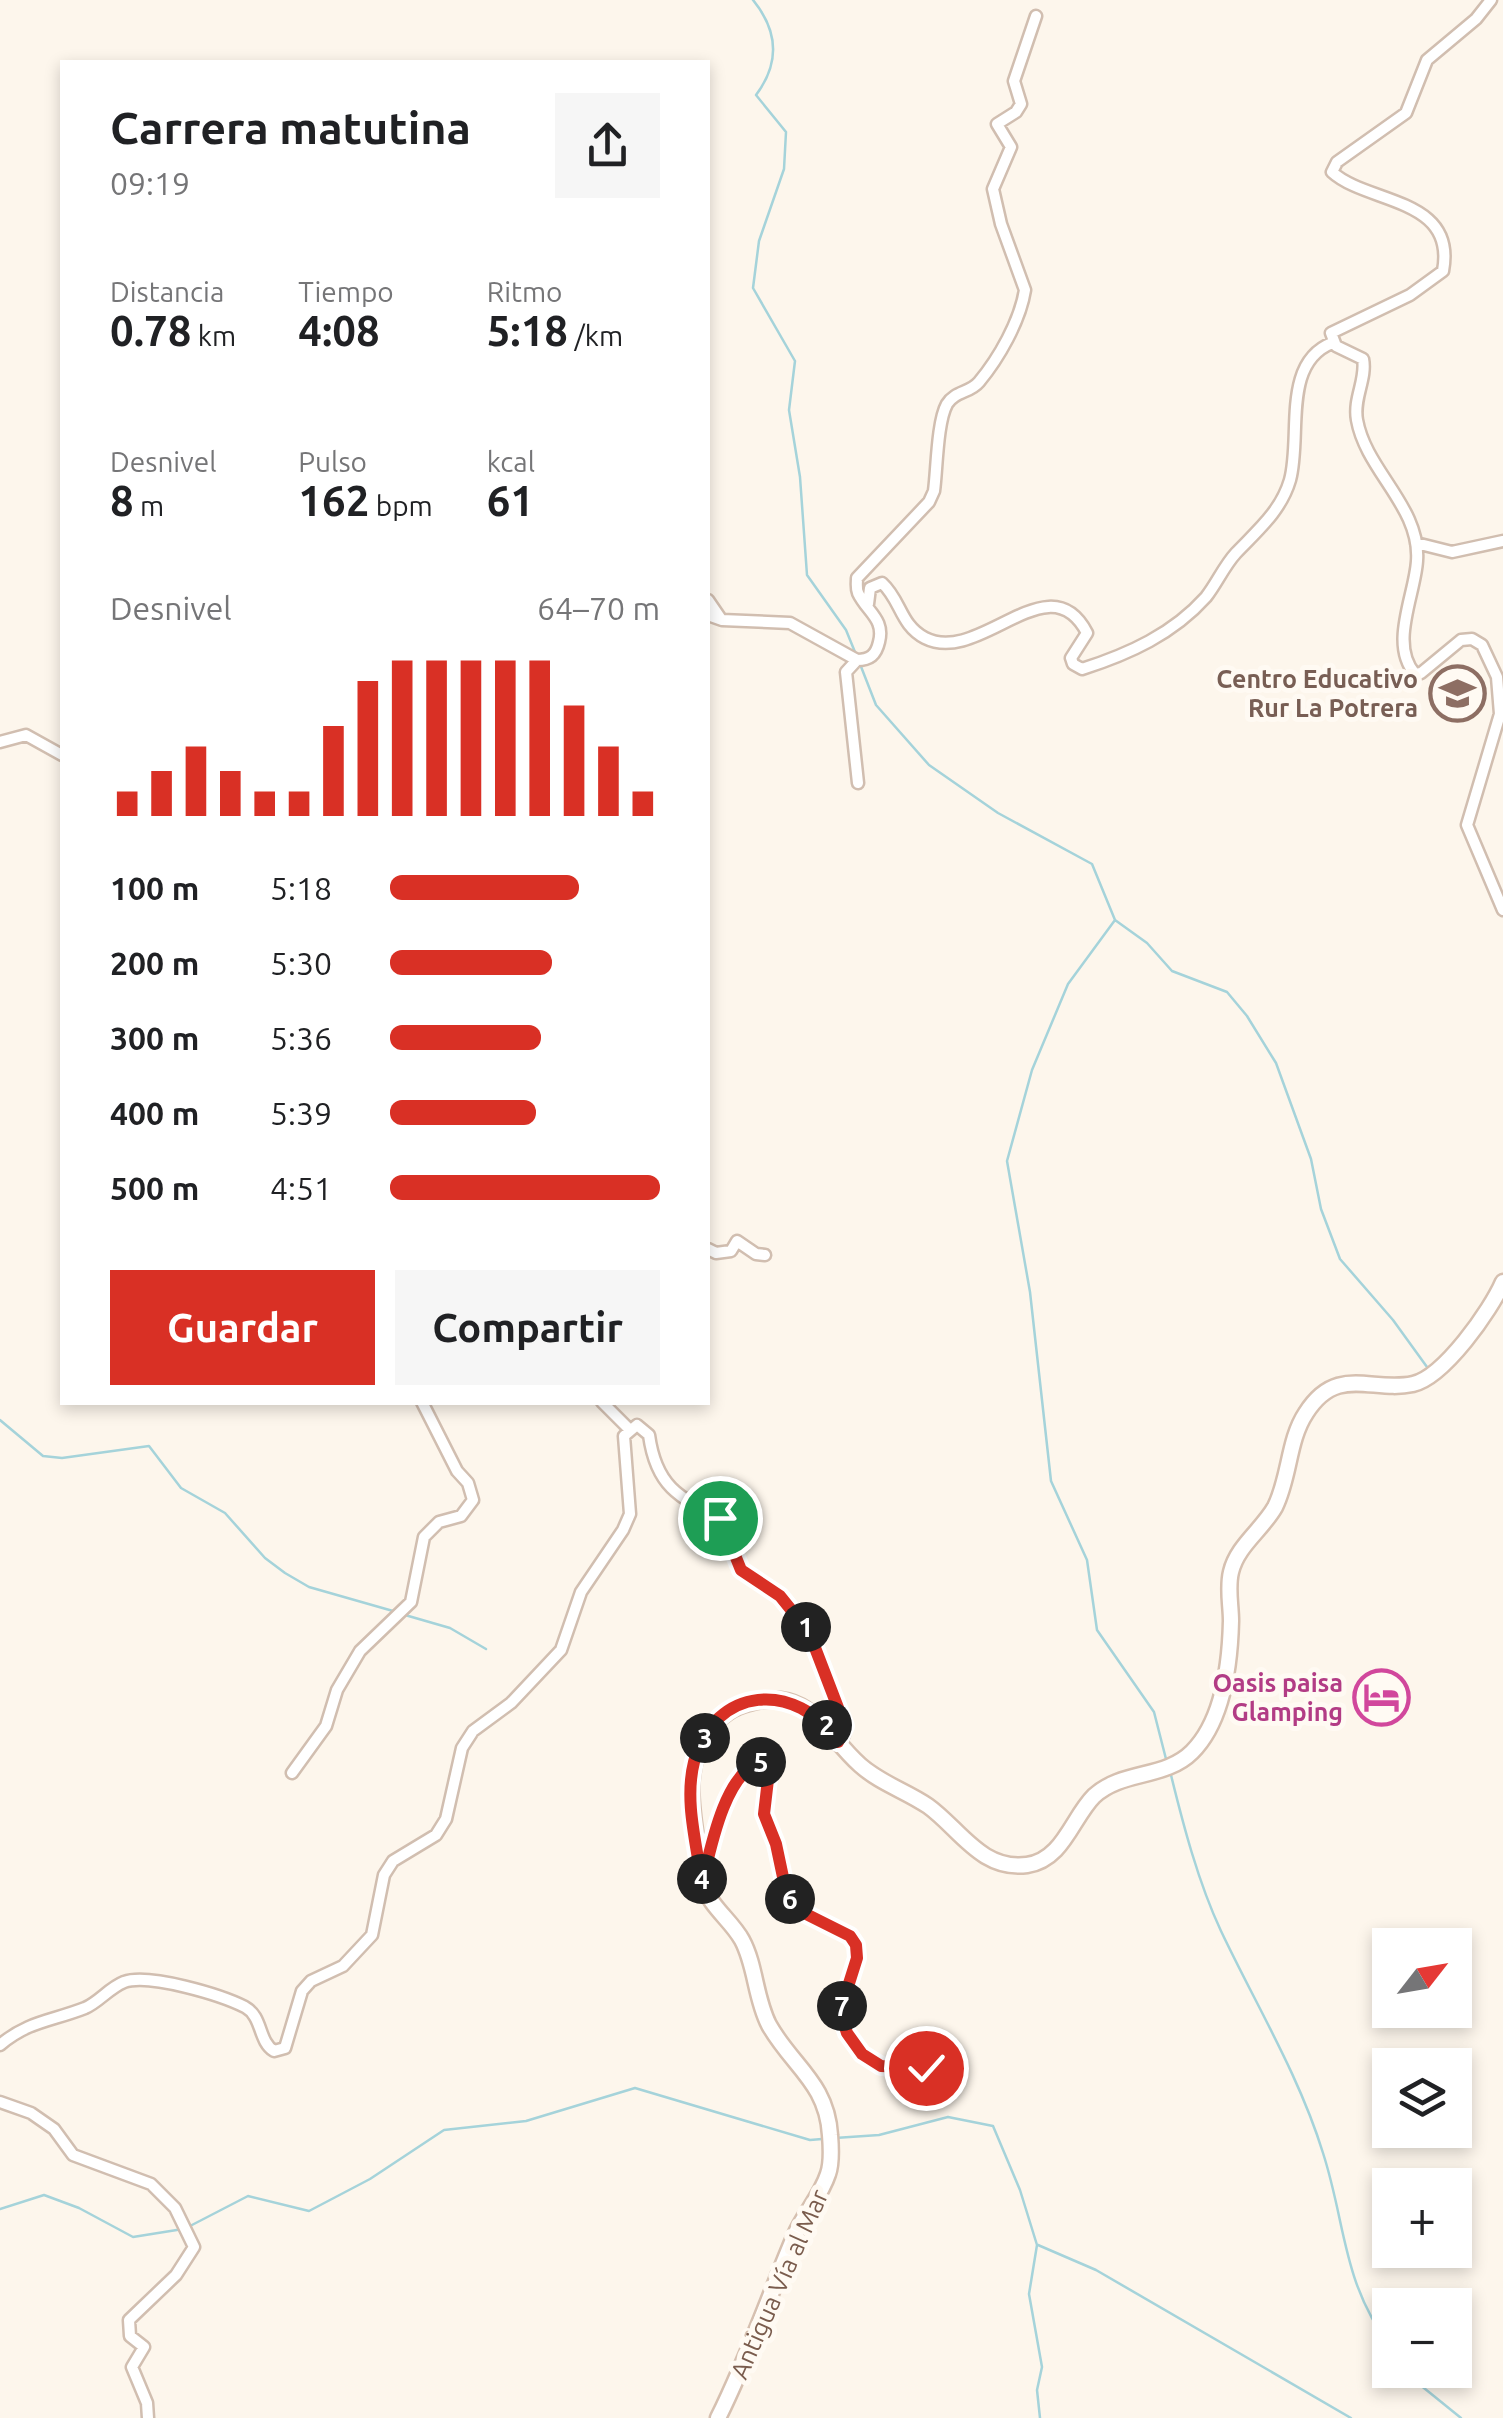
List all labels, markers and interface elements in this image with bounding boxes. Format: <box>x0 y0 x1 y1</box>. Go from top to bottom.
button: share <box>555 93 660 198</box>
text: Carrera matutina <box>110 102 471 153</box>
text: 09:19 <box>110 165 190 201</box>
text: Distancia <box>110 276 224 307</box>
text: Tiempo <box>298 276 394 307</box>
text: Ritmo <box>487 276 562 307</box>
text: 0.78 <box>110 307 191 354</box>
text: 4:08 <box>298 307 380 354</box>
text: 5:18 <box>487 307 568 354</box>
text: km <box>191 320 236 351</box>
text: /km <box>568 320 623 351</box>
text: Desnivel <box>110 446 217 477</box>
text: Pulso <box>298 446 367 477</box>
text: kcal <box>487 446 535 477</box>
text: 8 <box>110 477 134 524</box>
text: 162 <box>298 477 369 524</box>
text: 61 <box>487 477 534 524</box>
text: m <box>134 490 164 521</box>
text: bpm <box>369 490 433 521</box>
text: Desnivel <box>110 590 232 626</box>
text: 64–70 m <box>537 590 660 626</box>
school or university icon: Centro Educativo Rur La Potrera <box>1427 663 1487 723</box>
place label: Centro Educativo Rur La Potrera <box>1216 665 1418 722</box>
text: 100 m <box>110 870 199 906</box>
text: 5:18 <box>270 870 332 906</box>
text: 200 m <box>110 945 199 981</box>
text: 5:30 <box>270 945 332 981</box>
text: 300 m <box>110 1020 199 1056</box>
text: 5:36 <box>270 1020 332 1056</box>
text: 400 m <box>110 1095 199 1131</box>
text: 5:39 <box>270 1095 332 1131</box>
text: 500 m <box>110 1170 199 1206</box>
text: 4:51 <box>270 1170 332 1206</box>
button: Guardar <box>110 1270 375 1385</box>
button: Compartir <box>395 1270 660 1385</box>
pin <box>678 1476 763 1561</box>
icon: arrive <box>693 1491 748 1546</box>
pin: 1 <box>781 1602 831 1652</box>
text: 1 <box>798 1611 814 1642</box>
hotel icon: Oasis paisa Glamping <box>1352 1667 1412 1727</box>
place label: Oasis paisa Glamping <box>1212 1669 1343 1726</box>
pin: 2 <box>802 1700 852 1750</box>
text: 2 <box>819 1709 835 1740</box>
pin: 3 <box>680 1713 730 1763</box>
text: 3 <box>697 1722 713 1753</box>
pin: 5 <box>736 1737 786 1787</box>
text: 5 <box>753 1746 769 1777</box>
pin: 4 <box>677 1854 727 1904</box>
text: 4 <box>694 1863 710 1894</box>
pin: 6 <box>765 1874 815 1924</box>
text: 6 <box>782 1883 798 1914</box>
north arrow <box>1372 1928 1472 2028</box>
map controls <box>1372 1928 1472 2388</box>
pin: 7 <box>817 1981 867 2031</box>
text: 7 <box>834 1990 850 2021</box>
pin <box>884 2026 969 2111</box>
icon: check <box>899 2041 954 2096</box>
button: layers <box>1372 2048 1472 2148</box>
button: + <box>1372 2168 1472 2268</box>
street label: Antigua Vía al Mar <box>725 2185 834 2383</box>
button: − <box>1372 2288 1472 2388</box>

